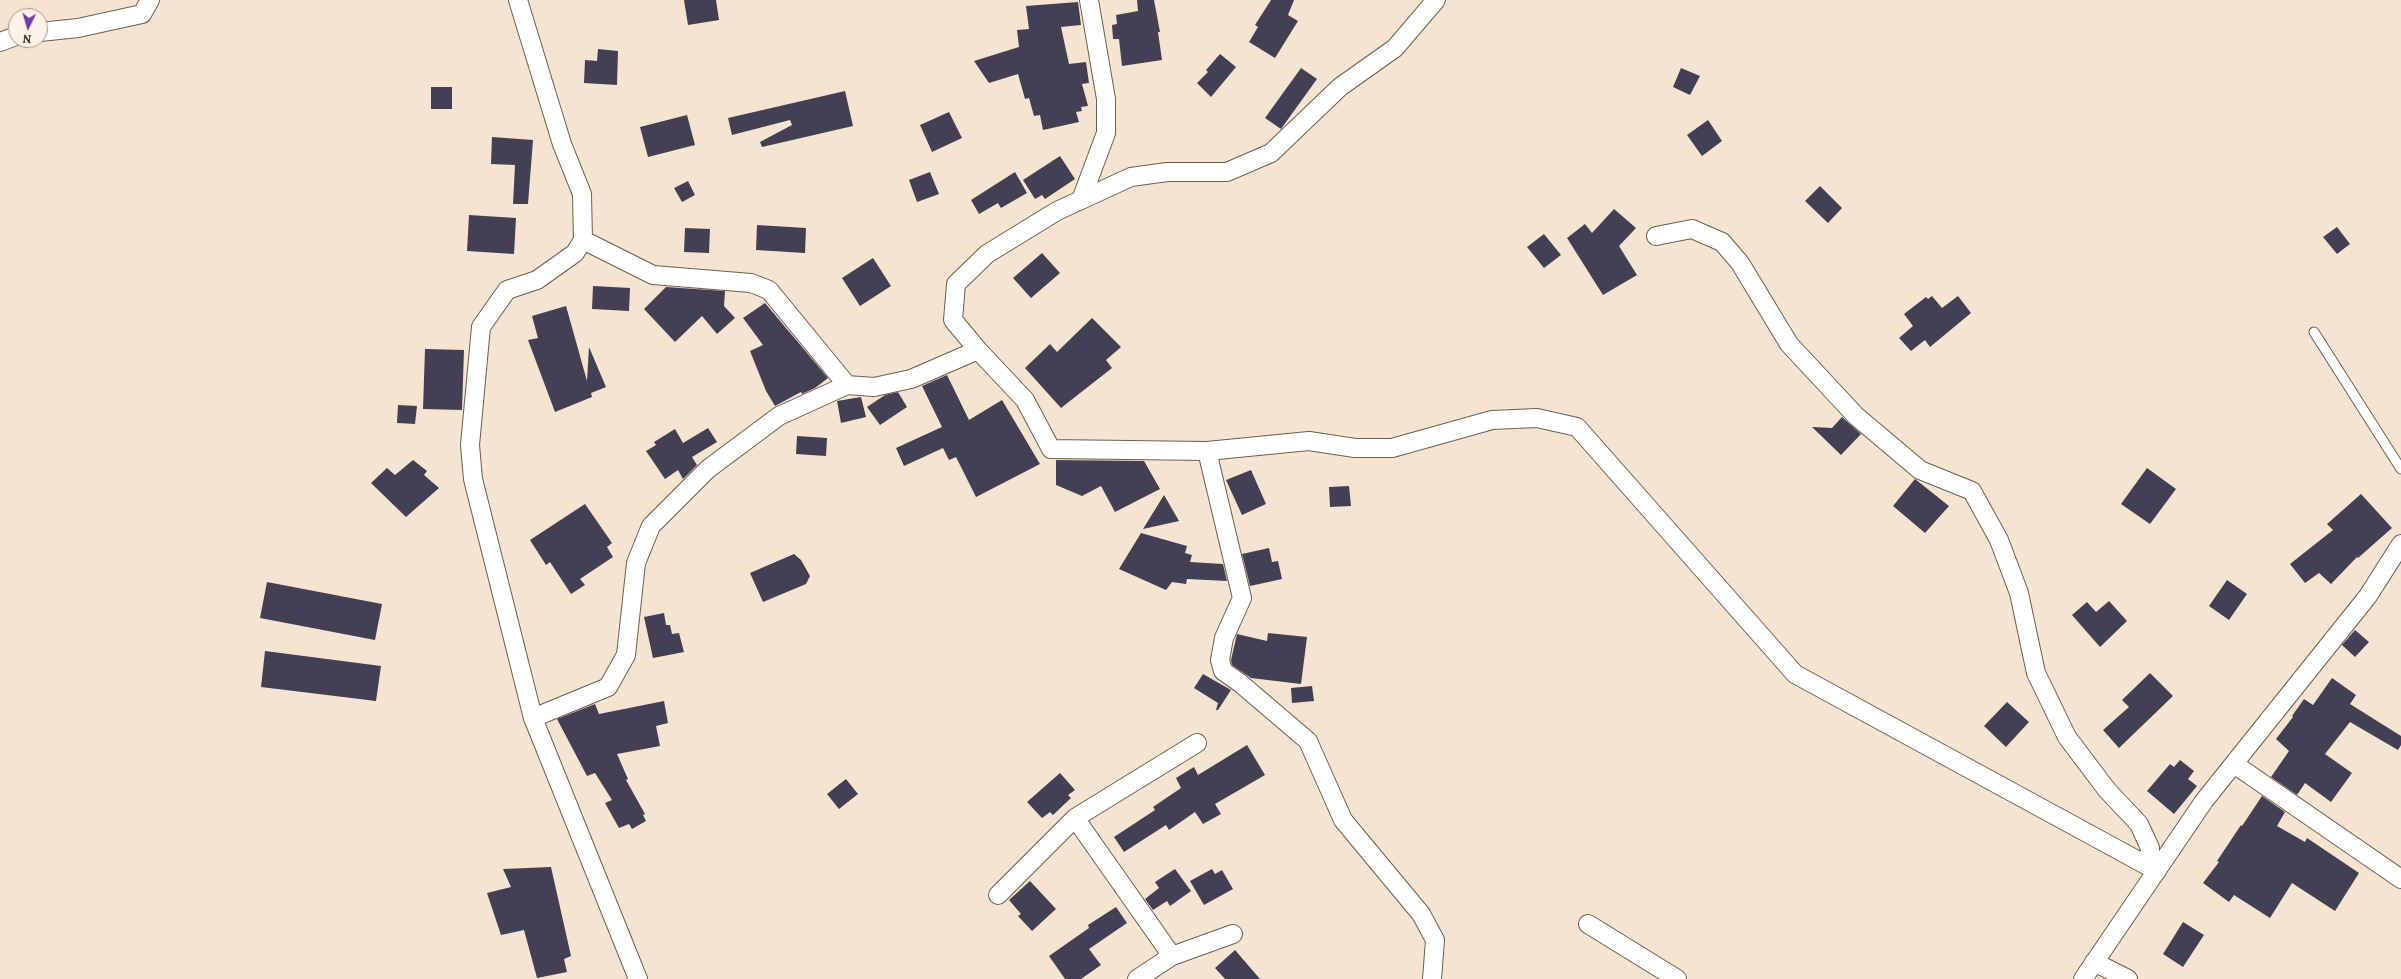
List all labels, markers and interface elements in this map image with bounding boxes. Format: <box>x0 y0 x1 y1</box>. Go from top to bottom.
north arrow <box>8 8 48 48</box>
text: N <box>22 32 32 46</box>

